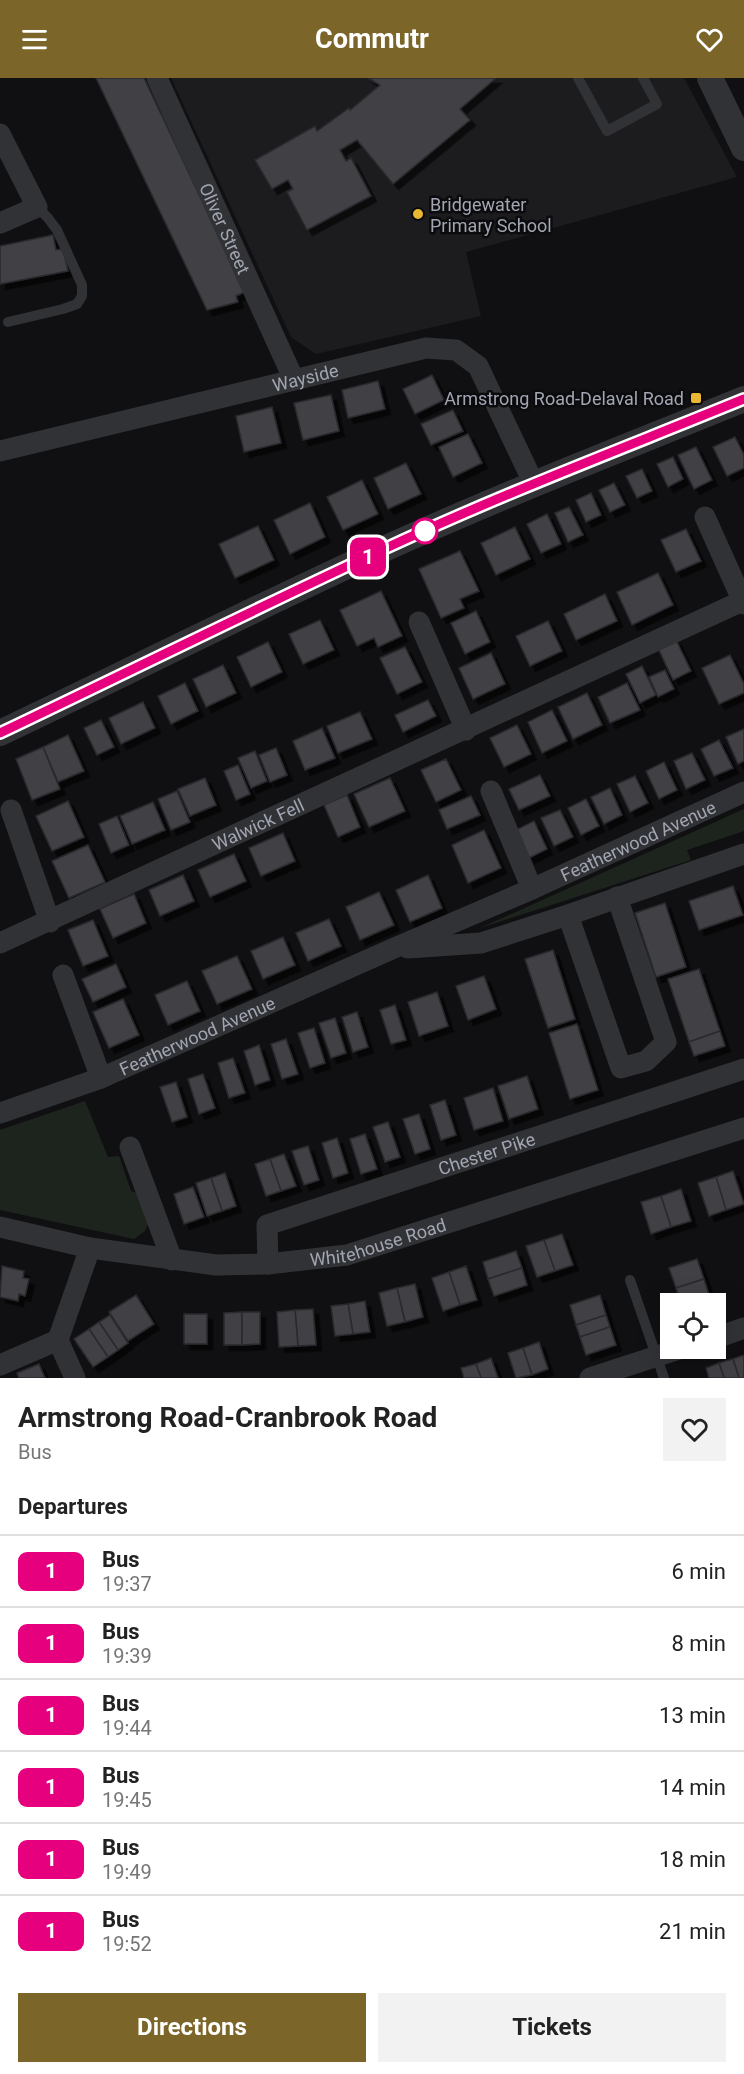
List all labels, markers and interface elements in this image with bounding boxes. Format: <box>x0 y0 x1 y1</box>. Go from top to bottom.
icon: menu <box>18 23 51 56</box>
text: Commutr <box>315 23 429 55</box>
icon: heart <box>693 23 726 56</box>
street label: Oliver Street <box>195 180 255 277</box>
place label: Bridgewater Primary School <box>430 194 552 236</box>
marker: Bridgewater Primary School <box>411 207 425 221</box>
street label: Wayside <box>270 359 340 395</box>
place label: Armstrong Road-Delaval Road <box>444 388 684 409</box>
marker: Armstrong Road-Delaval Road <box>689 391 703 405</box>
unlabelled marker <box>412 518 438 544</box>
line badge: 1 <box>348 538 388 576</box>
text: 1 <box>362 545 374 569</box>
street label: Walwick Fell <box>209 794 307 854</box>
street label: Featherwood Avenue <box>557 796 719 885</box>
street label: Featherwood Avenue <box>116 992 278 1079</box>
street label: Chester Pike <box>435 1128 538 1179</box>
street label: Whitehouse Road <box>309 1214 448 1270</box>
map controls <box>660 1293 726 1359</box>
button: locate <box>660 1293 726 1359</box>
button: heart <box>663 1398 726 1461</box>
text: Armstrong Road-Cranbrook Road <box>18 1401 437 1434</box>
text: Bus <box>18 1440 52 1464</box>
text: Departures <box>18 1494 128 1519</box>
text: Bus <box>102 1547 140 1572</box>
text: 1 <box>45 1559 57 1583</box>
text: 6 min <box>671 1559 726 1584</box>
text: 19:37 <box>102 1572 152 1596</box>
text: Bus <box>102 1619 140 1644</box>
text: 1 <box>45 1631 57 1655</box>
text: 8 min <box>671 1631 726 1656</box>
text: 19:39 <box>102 1644 152 1668</box>
text: Bus <box>102 1691 140 1716</box>
text: 1 <box>45 1703 57 1727</box>
text: 13 min <box>659 1703 726 1728</box>
text: 19:44 <box>102 1716 152 1740</box>
text: Bus <box>102 1763 140 1788</box>
text: 1 <box>45 1775 57 1799</box>
text: 14 min <box>659 1775 726 1800</box>
text: 19:45 <box>102 1788 152 1812</box>
text: Bus <box>102 1835 140 1860</box>
text: 1 <box>45 1847 57 1871</box>
text: 18 min <box>659 1847 726 1872</box>
text: 19:49 <box>102 1860 152 1884</box>
text: Bus <box>102 1907 140 1932</box>
text: 1 <box>45 1919 57 1943</box>
text: 21 min <box>659 1919 726 1944</box>
text: 19:52 <box>102 1932 152 1956</box>
button: Directions <box>18 1993 366 2062</box>
button: Tickets <box>378 1993 726 2062</box>

